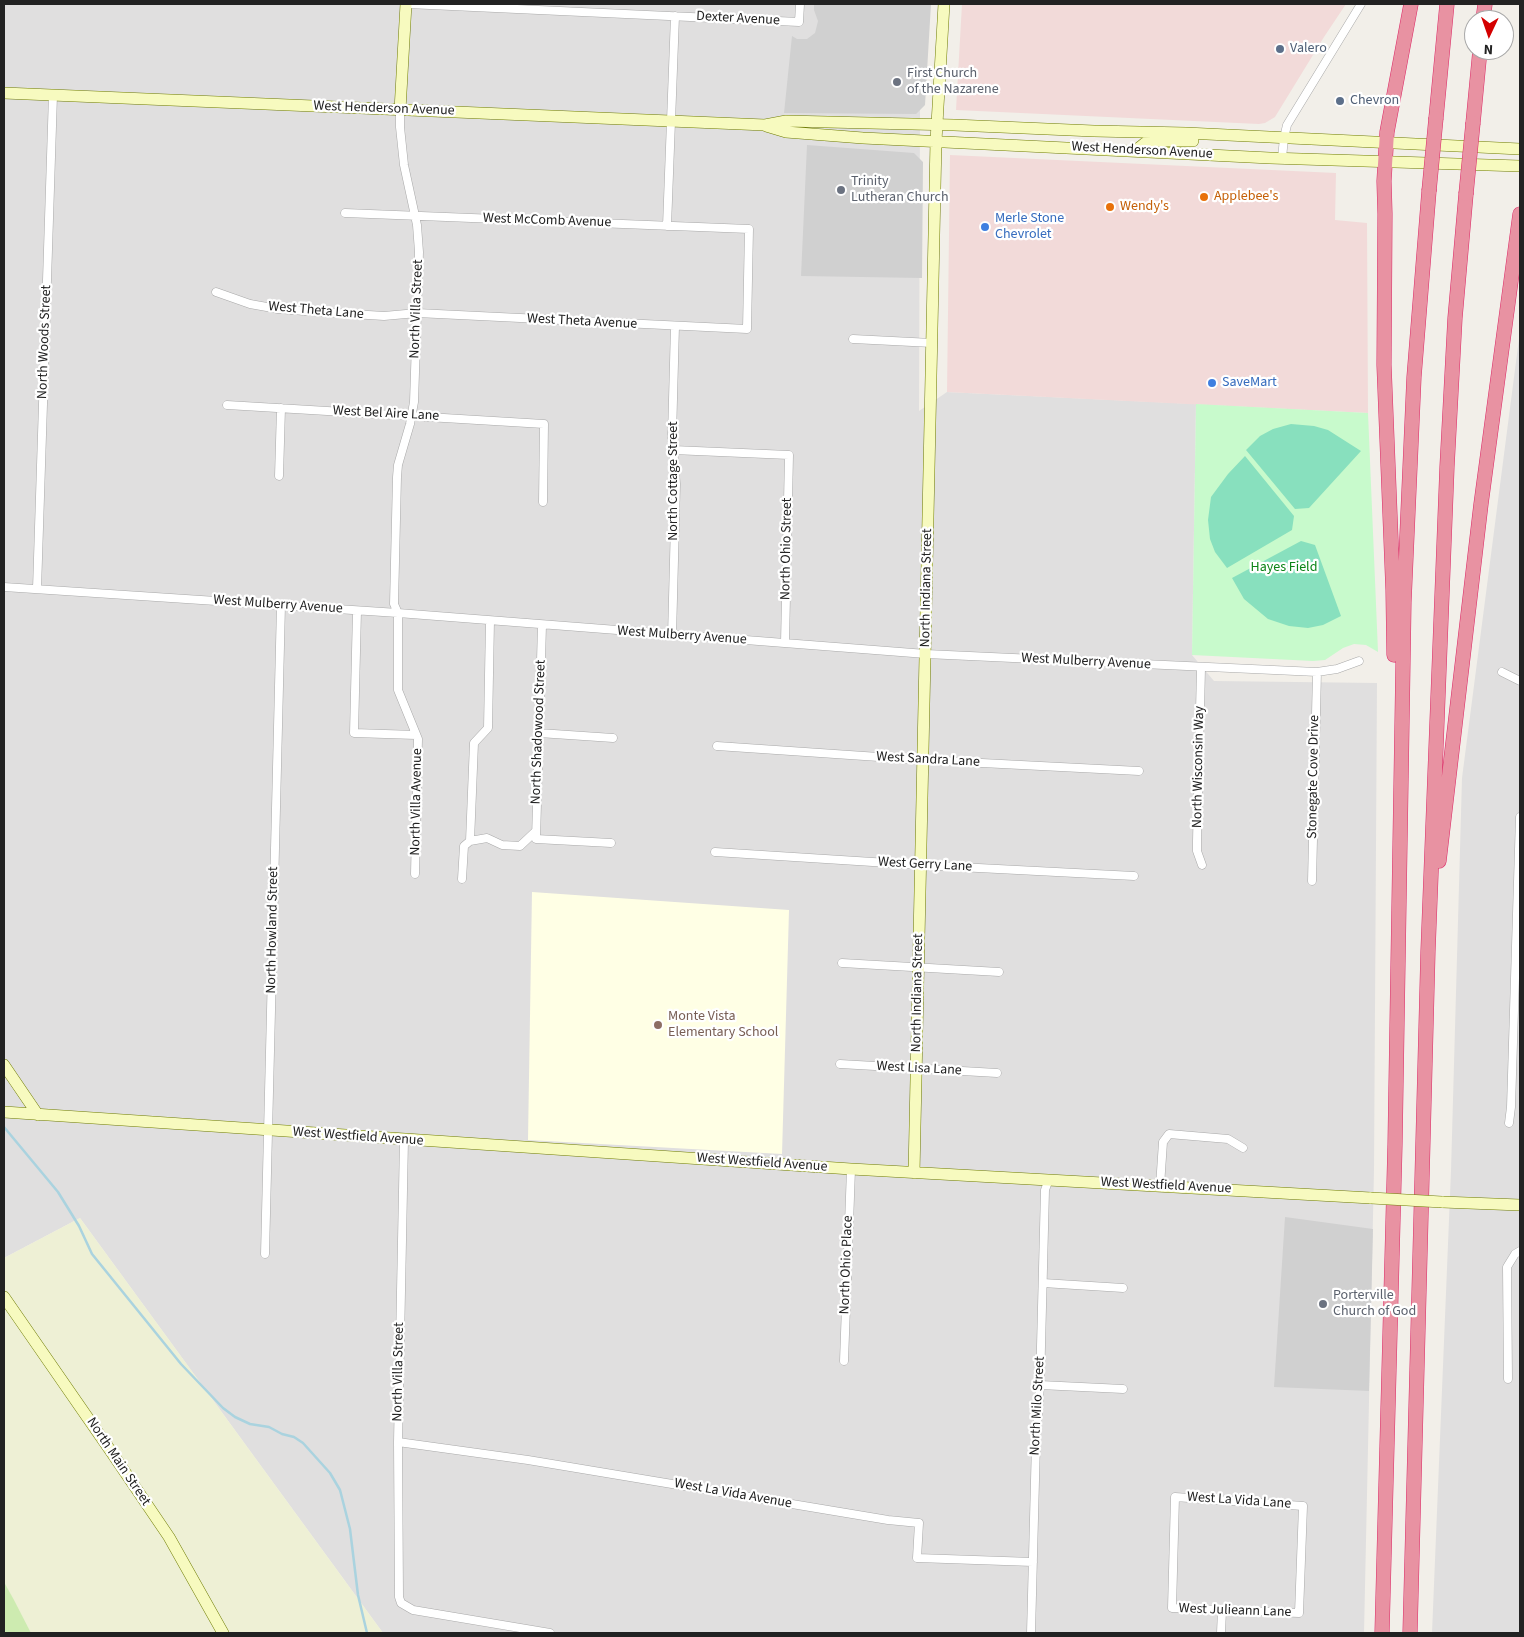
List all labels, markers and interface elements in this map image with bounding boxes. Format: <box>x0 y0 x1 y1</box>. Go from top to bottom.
street label: Dexter Avenue <box>696 8 780 30</box>
north arrow <box>1464 10 1514 60</box>
text: N <box>1483 39 1493 59</box>
place label: Valero <box>1290 41 1327 57</box>
marker: Valero <box>1274 43 1286 55</box>
place label: First Church of the Nazarene <box>907 66 999 98</box>
marker: First Church of the Nazarene <box>891 76 903 88</box>
place label: Chevron <box>1350 93 1399 109</box>
marker: Chevron <box>1334 95 1346 107</box>
street label: West Henderson Avenue <box>313 98 455 120</box>
street label: West Henderson Avenue <box>1071 139 1213 163</box>
place label: Trinity Lutheran Church <box>851 174 949 206</box>
marker: Trinity Lutheran Church <box>835 184 847 196</box>
place label: Applebee's <box>1214 189 1278 205</box>
marker: Applebee's <box>1198 191 1210 203</box>
place label: Wendy's <box>1120 199 1169 215</box>
marker: Wendy's <box>1104 201 1116 213</box>
street label: West McComb Avenue <box>482 210 612 232</box>
place label: Merle Stone Chevrolet <box>995 211 1064 243</box>
marker: Merle Stone Chevrolet <box>979 221 991 233</box>
street label: North Villa Street <box>407 259 427 359</box>
street label: North Woods Street <box>35 285 55 399</box>
street label: West Theta Lane <box>268 298 364 324</box>
street label: West Theta Avenue <box>526 311 638 333</box>
place label: SaveMart <box>1222 375 1277 391</box>
marker: SaveMart <box>1206 377 1218 389</box>
street label: West Bel Aire Lane <box>332 403 440 425</box>
street label: North Cottage Street <box>666 421 682 541</box>
street label: North Ohio Street <box>778 498 796 600</box>
street label: North Indiana Street <box>918 528 936 648</box>
park label: Hayes Field <box>1251 560 1317 576</box>
street label: West Mulberry Avenue <box>213 592 343 618</box>
street label: West Mulberry Avenue <box>617 623 747 649</box>
street label: West Mulberry Avenue <box>1021 650 1151 674</box>
street label: North Shadowood Street <box>528 659 550 805</box>
street label: North Wisconsin Way <box>1190 706 1208 828</box>
street label: Stonegate Cove Drive <box>1305 715 1323 839</box>
street label: North Villa Avenue <box>408 748 426 856</box>
street label: West Sandra Lane <box>876 749 980 771</box>
street label: West Gerry Lane <box>877 854 973 876</box>
street label: North Howland Street <box>263 866 283 994</box>
street label: North Indiana Street <box>909 933 927 1053</box>
place label: Monte Vista Elementary School <box>668 1009 778 1042</box>
marker: Monte Vista Elementary School <box>652 1019 664 1031</box>
street label: West Lisa Lane <box>876 1058 962 1080</box>
street label: West Westfield Avenue <box>292 1124 424 1150</box>
street label: West Westfield Avenue <box>696 1150 828 1176</box>
street label: West Westfield Avenue <box>1100 1174 1232 1198</box>
street label: North Ohio Place <box>837 1215 857 1315</box>
place label: Porterville Church of God <box>1333 1288 1416 1320</box>
marker: Porterville Church of God <box>1317 1298 1329 1310</box>
street label: North Villa Street <box>390 1322 408 1422</box>
street label: North Milo Street <box>1027 1356 1049 1456</box>
street label: North Main Street <box>82 1415 154 1509</box>
street label: West La Vida Avenue <box>673 1475 793 1513</box>
street label: West La Vida Lane <box>1186 1489 1292 1513</box>
street label: West Julieann Lane <box>1178 1601 1292 1621</box>

